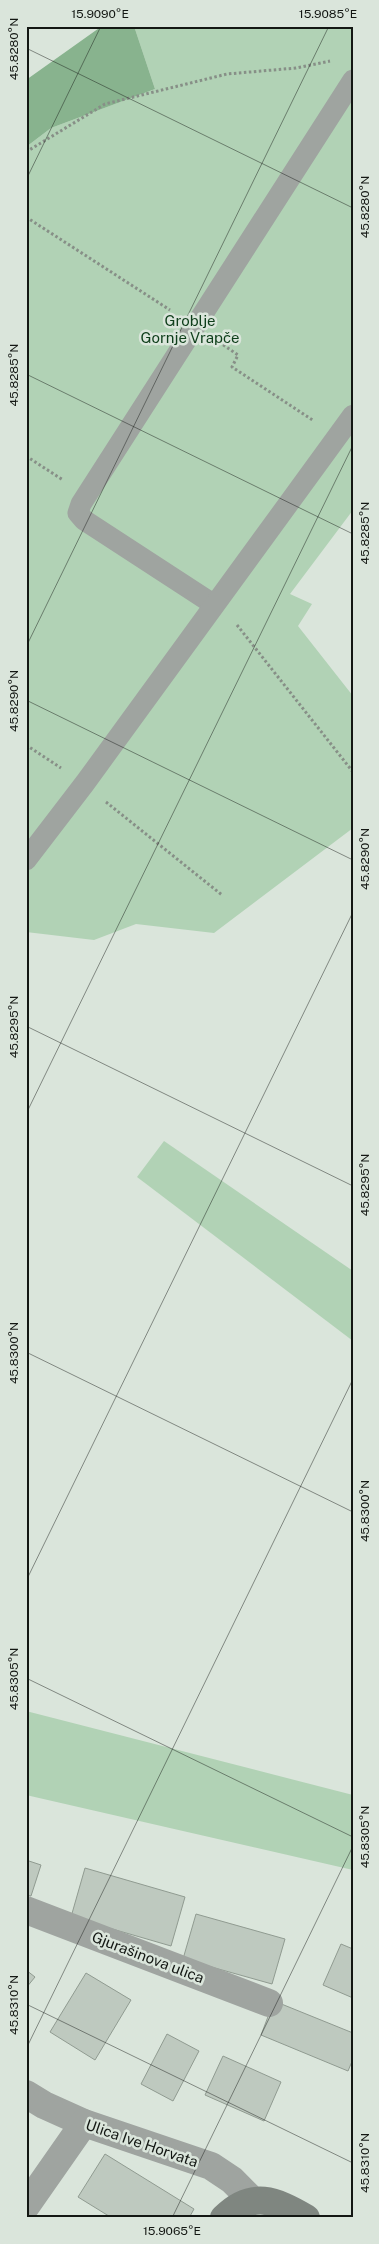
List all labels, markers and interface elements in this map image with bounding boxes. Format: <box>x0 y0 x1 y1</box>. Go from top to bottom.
text: 15.9090°E <box>71 7 129 21</box>
text: 15.9085°E <box>299 7 357 21</box>
text: 45.8280°N <box>7 18 21 80</box>
text: 45.8280°N <box>358 176 372 238</box>
park label: Groblje Gornje Vrapče <box>140 312 240 346</box>
text: 45.8285°N <box>7 344 21 406</box>
text: 45.8285°N <box>358 502 372 564</box>
text: 45.8290°N <box>7 670 21 732</box>
text: 45.8290°N <box>358 828 372 890</box>
text: 45.8295°N <box>7 996 21 1058</box>
text: 45.8295°N <box>358 1154 372 1216</box>
text: 45.8300°N <box>7 1322 21 1384</box>
text: 45.8300°N <box>358 1480 372 1542</box>
text: 45.8305°N <box>7 1648 21 1710</box>
text: 45.8305°N <box>358 1806 372 1868</box>
street label: Gjurašinova ulica <box>90 1928 206 1986</box>
text: 45.8310°N <box>7 1975 21 2035</box>
street label: Ulica Ive Horvata <box>84 2116 200 2170</box>
text: 45.8310°N <box>358 2133 372 2193</box>
text: 15.9065°E <box>143 2224 201 2238</box>

